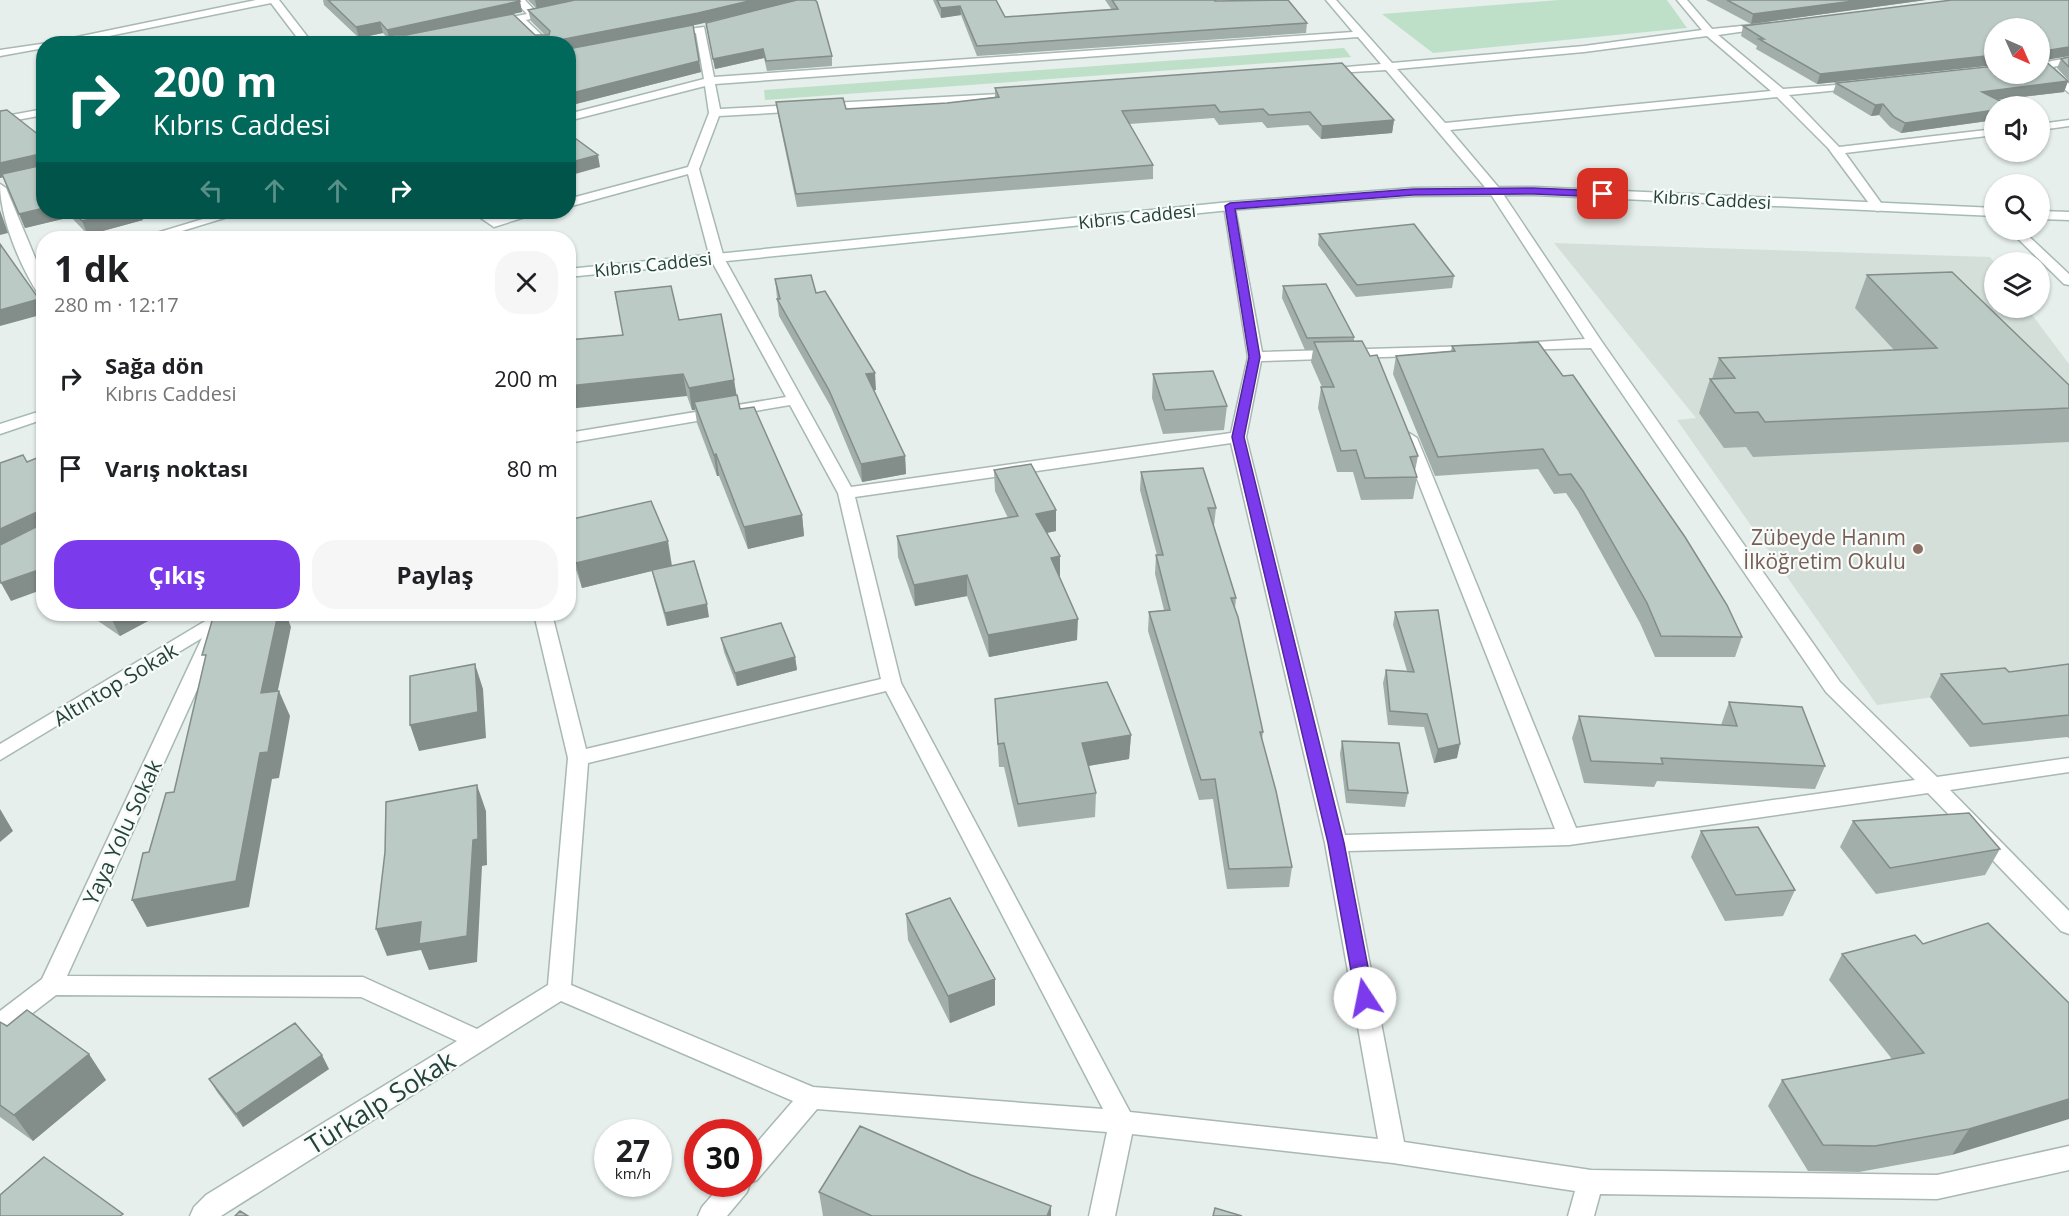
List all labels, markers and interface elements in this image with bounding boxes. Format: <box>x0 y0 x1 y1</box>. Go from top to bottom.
north arrow <box>1984 18 2050 84</box>
map controls <box>1984 18 2050 318</box>
text: 200 m <box>153 52 277 109</box>
icon: right <box>54 60 132 138</box>
button: sound <box>1984 96 2050 162</box>
text: Kıbrıs Caddesi <box>153 106 331 143</box>
pin <box>1577 168 1628 219</box>
icon: left <box>195 174 228 207</box>
icon: ahead <box>258 174 291 207</box>
icon: ahead <box>321 174 354 207</box>
icon: right <box>384 174 417 207</box>
button: search <box>1984 174 2050 240</box>
icon: arrive <box>1586 177 1619 210</box>
street label: Kıbrıs Caddesi <box>1652 184 1772 214</box>
street label: Kıbrıs Caddesi <box>1077 198 1197 234</box>
text: 1 dk <box>54 244 129 293</box>
street label: Kıbrıs Caddesi <box>593 246 713 282</box>
button: close <box>495 251 558 314</box>
button: layers <box>1984 252 2050 318</box>
text: 280 m · 12:17 <box>54 291 179 318</box>
text: Sağa dön <box>105 350 204 380</box>
icon: right <box>54 362 87 395</box>
text: 200 m <box>494 363 558 393</box>
text: Kıbrıs Caddesi <box>105 380 236 407</box>
icon: arrive <box>54 452 87 485</box>
text: Varış noktası <box>105 453 248 483</box>
text: 80 m <box>507 453 558 483</box>
place label: Zübeyde Hanım İlköğretim Okulu <box>1743 523 1906 575</box>
button: Çıkış <box>54 540 300 609</box>
button: Paylaş <box>312 540 558 609</box>
marker: Zübeyde Hanım İlköğretim Okulu <box>1911 542 1925 556</box>
street label: Altıntop Sokak <box>48 636 182 732</box>
street label: Yaya Yolu Sokak <box>76 755 168 909</box>
position arrow <box>1333 966 1397 1030</box>
street label: Türkalp Sokak <box>298 1042 462 1162</box>
speed limit sign: 30 <box>684 1119 762 1197</box>
text: 27 <box>616 1130 650 1171</box>
text: km/h <box>615 1163 651 1183</box>

